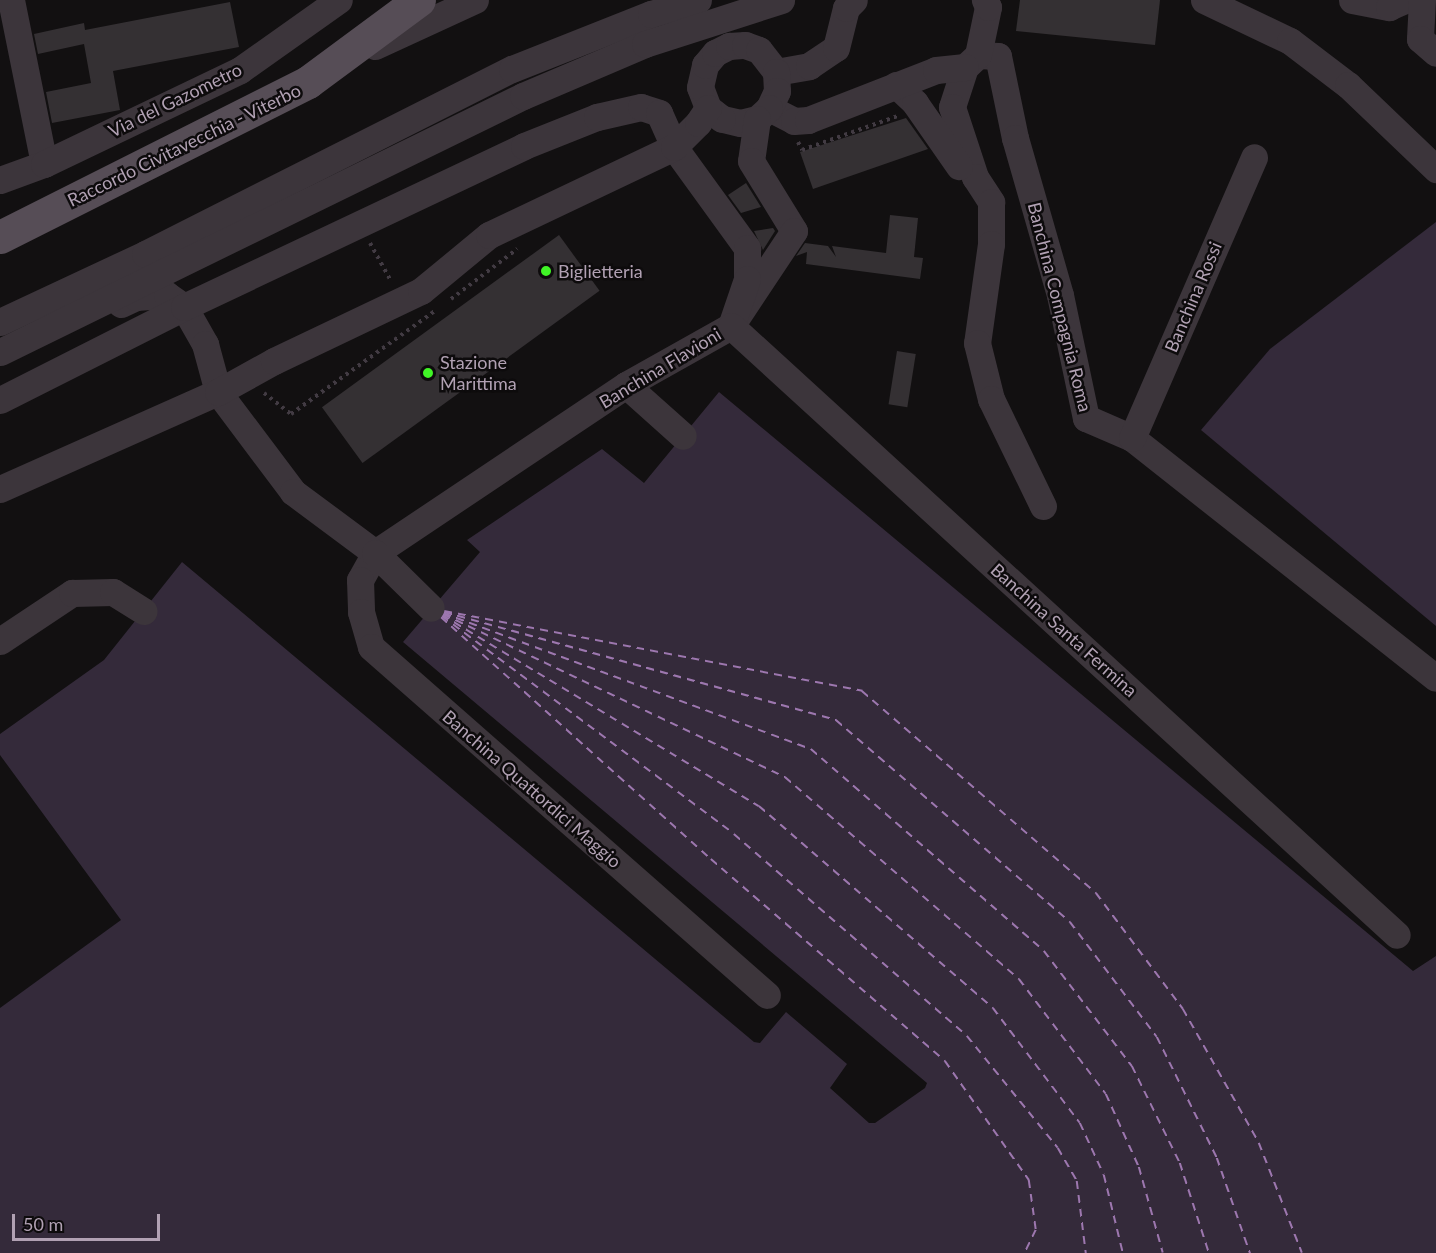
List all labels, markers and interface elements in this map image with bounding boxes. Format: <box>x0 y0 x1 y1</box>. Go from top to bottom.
street label: Via del Gazometro <box>105 58 245 142</box>
street label: Raccordo Civitavecchia - Viterbo <box>64 79 304 211</box>
street label: Banchina Compagnia Roma <box>1024 200 1096 414</box>
street label: Banchina Rossi <box>1160 239 1226 355</box>
place label: Biglietteria <box>558 260 643 282</box>
marker: Biglietteria <box>539 264 553 278</box>
street label: Banchina Flavioni <box>595 323 725 413</box>
place label: Stazione Marittima <box>440 352 517 394</box>
marker: Stazione Marittima <box>421 366 435 380</box>
street label: Banchina Santa Fermina <box>987 559 1141 701</box>
street label: Banchina Quattordici Maggio <box>438 706 626 872</box>
scale bar <box>15 1202 164 1240</box>
text: 50 m <box>23 1213 63 1235</box>

